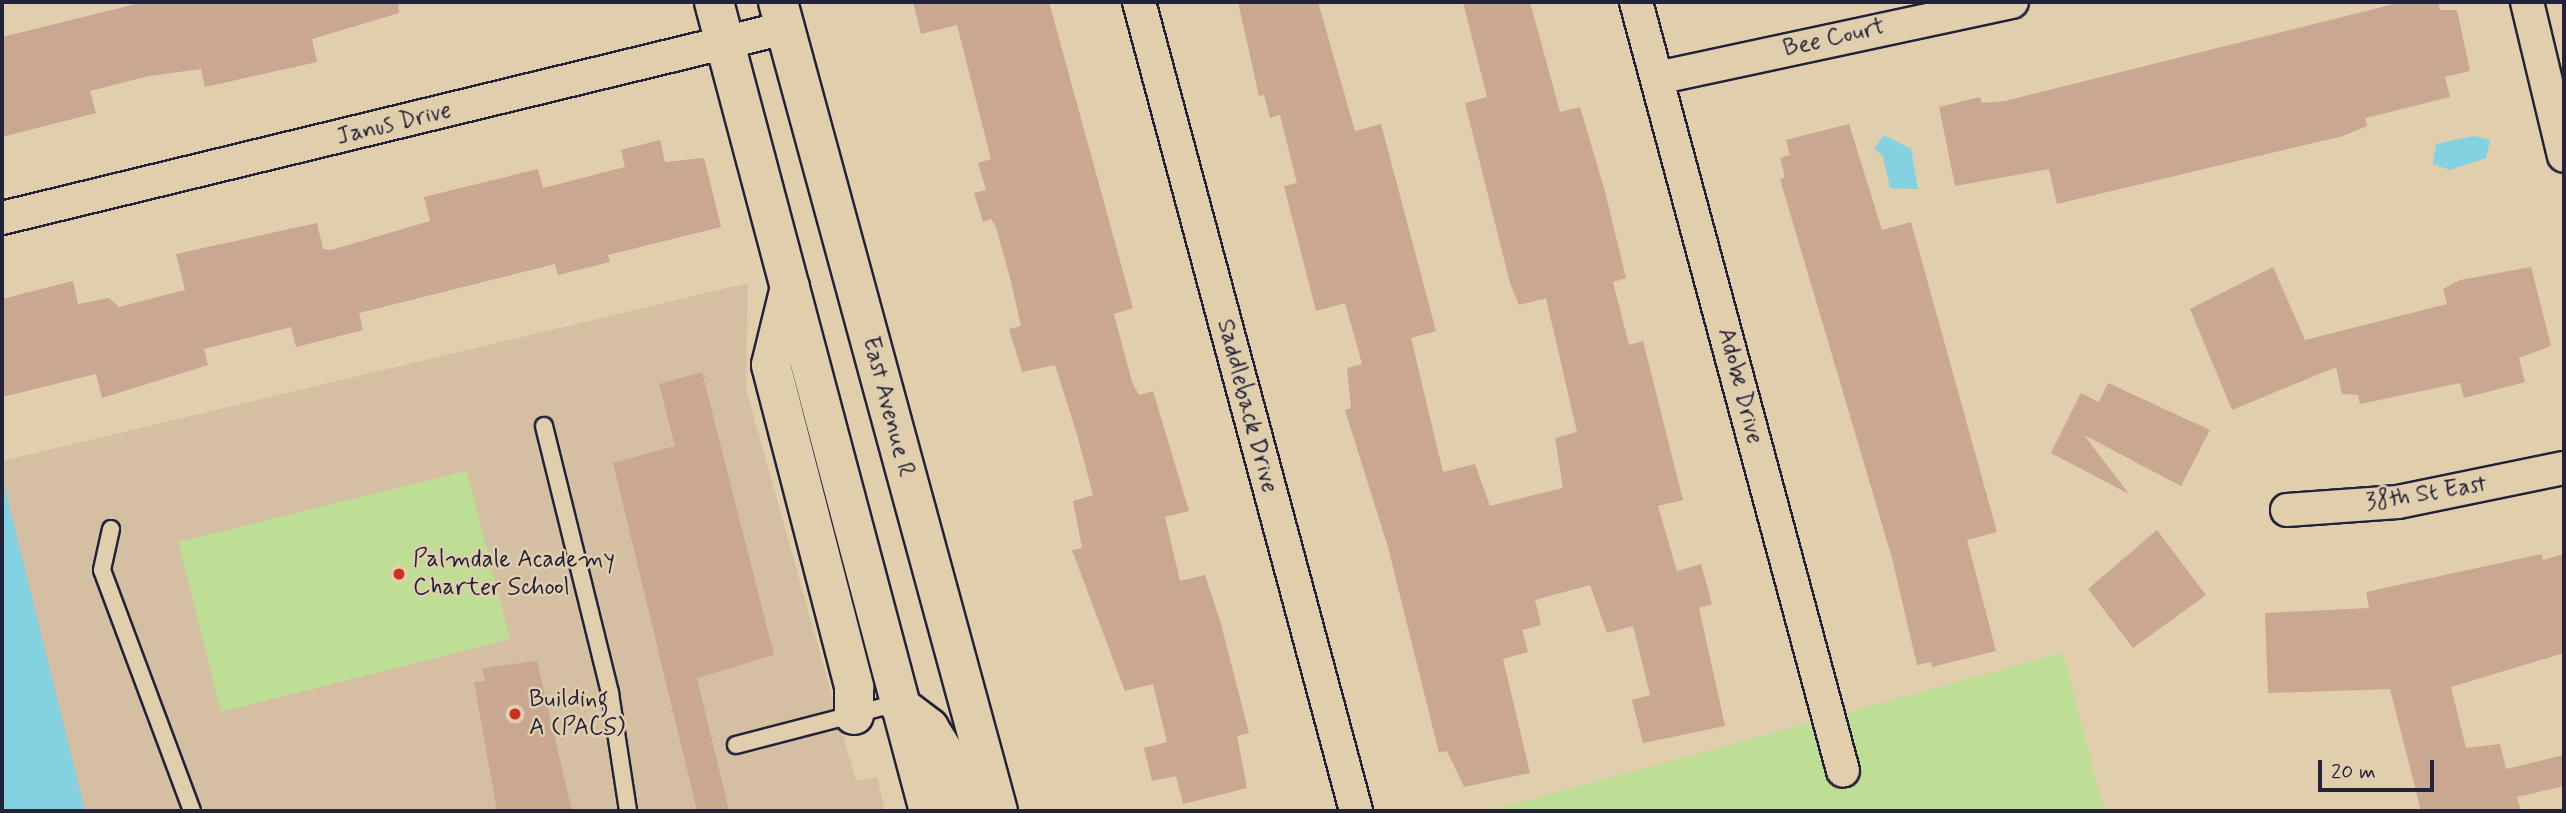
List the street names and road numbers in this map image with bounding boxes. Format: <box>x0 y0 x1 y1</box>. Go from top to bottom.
street label: Bee Court <box>1781 13 1887 63</box>
street label: Janus Drive <box>334 96 454 152</box>
street label: Saddleback Drive <box>1210 317 1284 495</box>
street label: Adobe Drive <box>1711 325 1769 447</box>
street label: East Avenue R <box>855 333 921 481</box>
street label: 38th St East <box>2364 470 2488 518</box>

